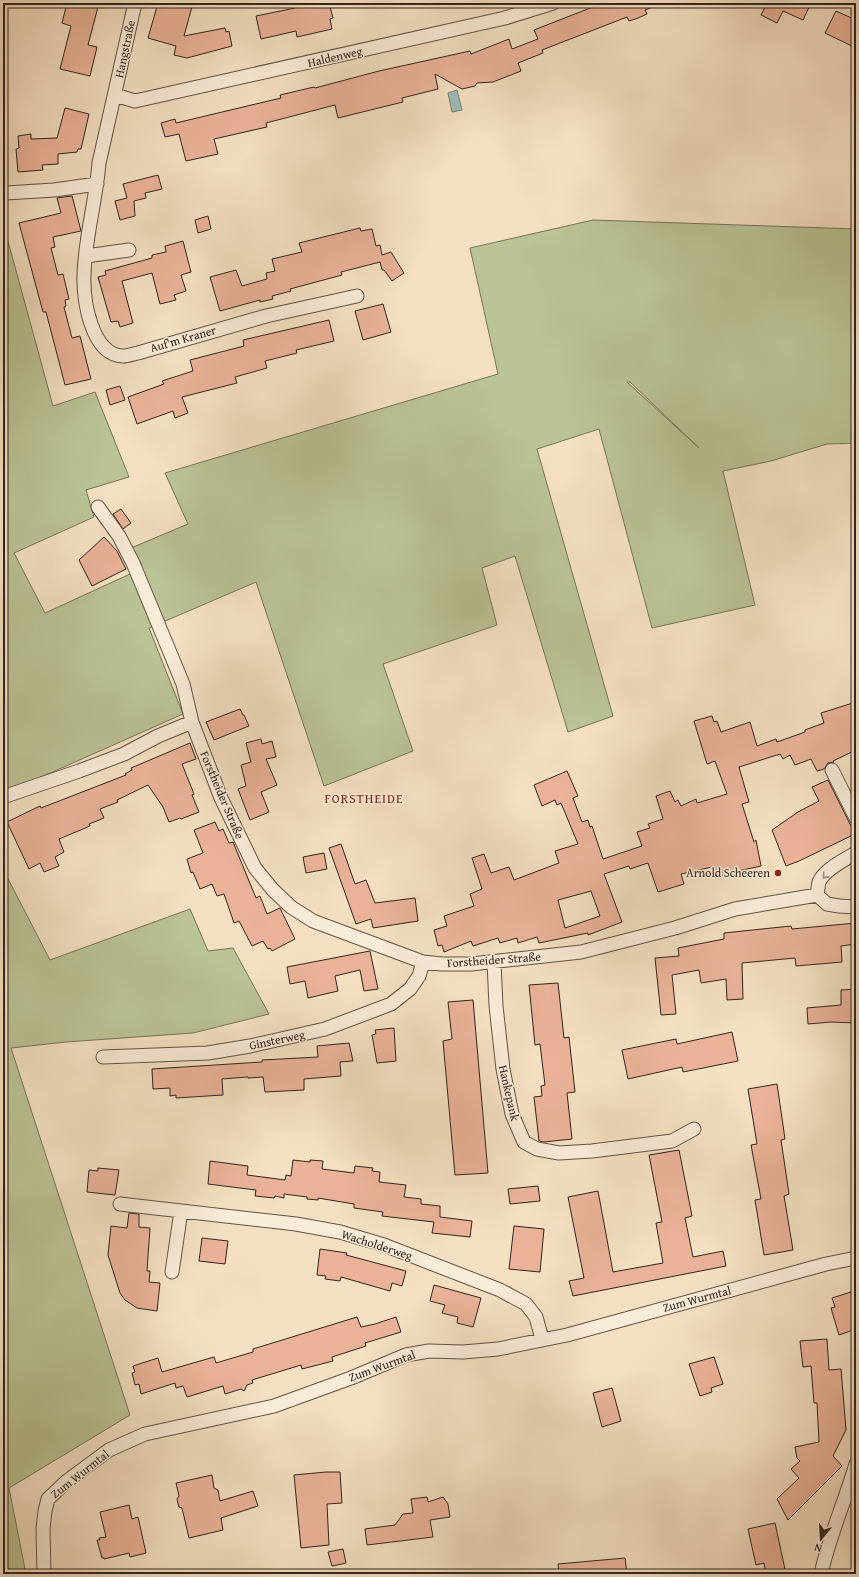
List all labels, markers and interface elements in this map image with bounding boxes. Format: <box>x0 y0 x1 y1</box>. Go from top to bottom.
street label: Hangstraße <box>110 18 139 79</box>
street label: Haldenweg <box>306 42 364 71</box>
street label: Auf'm Kraner <box>148 321 218 356</box>
street label: Forstheider Straße <box>196 748 249 842</box>
district label: FORSTHEIDE <box>324 789 404 808</box>
place label: Arnold Scheeren <box>686 864 770 881</box>
marker: Arnold Scheeren <box>773 868 783 878</box>
one-way arrow <box>822 871 829 879</box>
street label: Forstheider Straße <box>446 948 542 971</box>
street label: Ginsterweg <box>247 1025 306 1054</box>
street label: Hankepank <box>495 1063 524 1123</box>
street label: Wacholderweg <box>340 1225 415 1264</box>
street label: Zum Wurmtal <box>661 1281 733 1316</box>
street label: Zum Wurmtal <box>346 1345 418 1385</box>
street label: Zum Wurmtal <box>47 1445 113 1502</box>
north arrow <box>801 1519 841 1559</box>
text: N <box>811 1540 824 1557</box>

